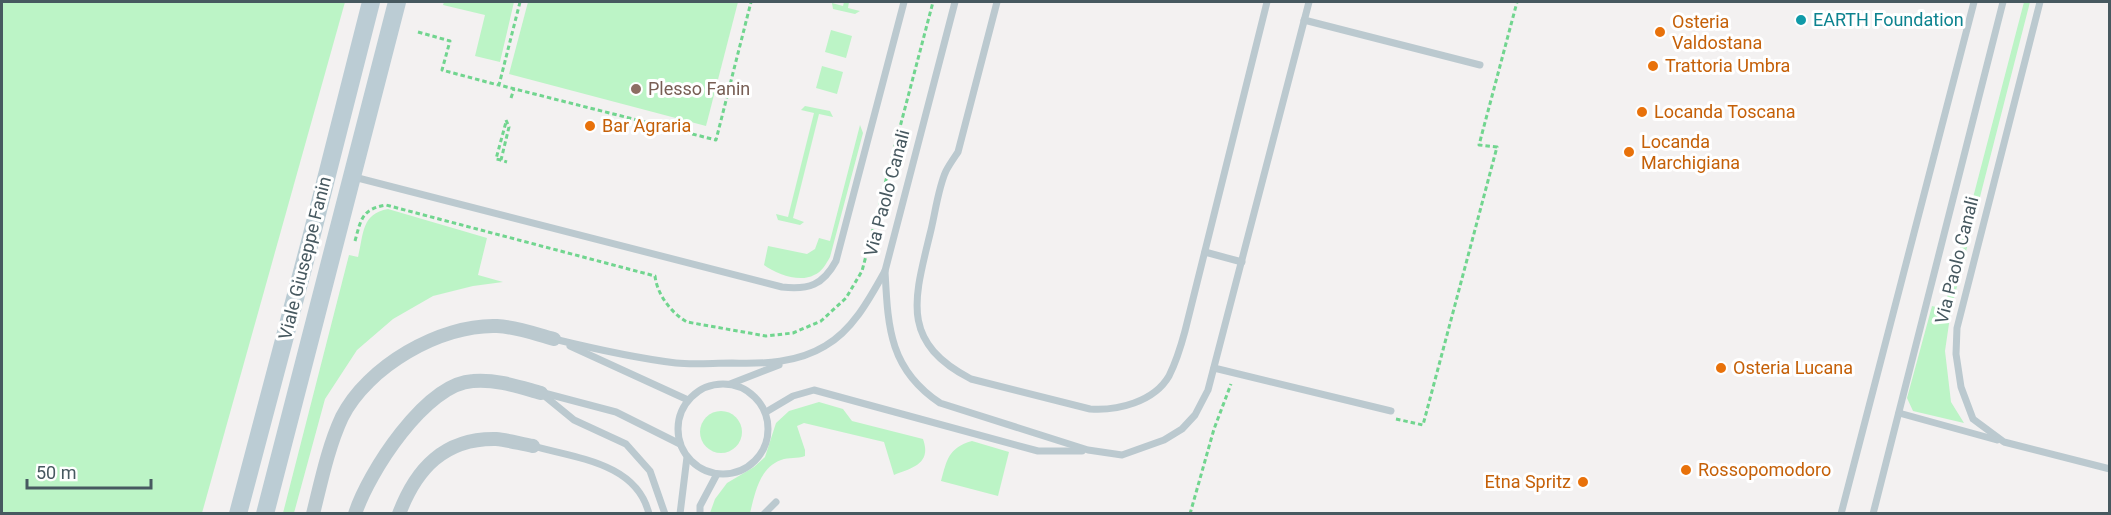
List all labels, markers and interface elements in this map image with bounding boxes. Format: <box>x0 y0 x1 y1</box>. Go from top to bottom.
place label: EARTH Foundation <box>1813 9 1964 30</box>
place label: Osteria Valdostana <box>1672 11 1762 53</box>
marker: EARTH Foundation <box>1794 13 1808 27</box>
marker: Osteria Valdostana <box>1653 25 1667 39</box>
place label: Trattoria Umbra <box>1665 55 1790 76</box>
marker: Trattoria Umbra <box>1646 59 1660 73</box>
place label: Plesso Fanin <box>648 78 750 99</box>
marker: Plesso Fanin <box>629 82 643 96</box>
place label: Locanda Toscana <box>1654 101 1796 122</box>
marker: Locanda Toscana <box>1635 105 1649 119</box>
place label: Bar Agraria <box>602 115 691 136</box>
marker: Bar Agraria <box>583 119 597 133</box>
street label: Via Paolo Canali <box>859 127 914 259</box>
place label: Locanda Marchigiana <box>1641 131 1740 173</box>
marker: Locanda Marchigiana <box>1622 145 1636 159</box>
street label: Viale Giuseppe Fanin <box>274 174 335 342</box>
street label: Via Paolo Canali <box>1931 194 1982 326</box>
place label: Osteria Lucana <box>1733 357 1853 378</box>
marker: Osteria Lucana <box>1714 361 1728 375</box>
scale bar <box>27 452 152 490</box>
place label: Rossopomodoro <box>1698 459 1831 480</box>
text: 50 m <box>36 462 76 483</box>
marker: Rossopomodoro <box>1679 463 1693 477</box>
place label: Etna Spritz <box>1485 471 1571 492</box>
marker: Etna Spritz <box>1576 475 1590 489</box>

